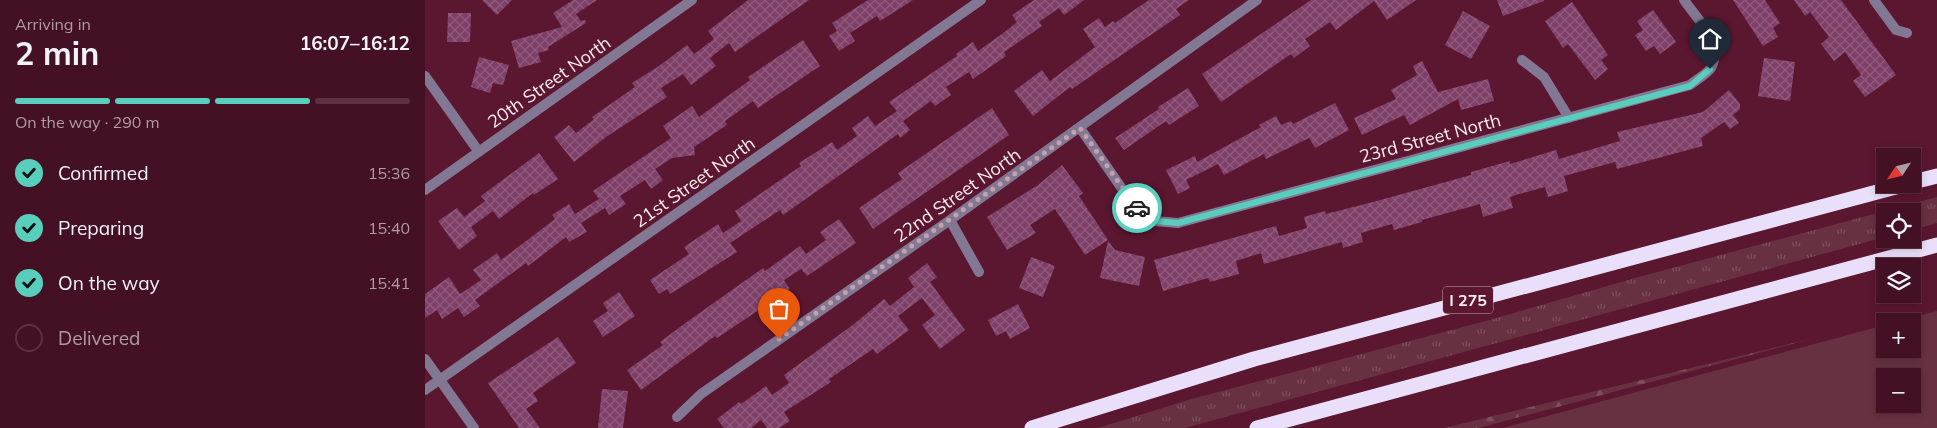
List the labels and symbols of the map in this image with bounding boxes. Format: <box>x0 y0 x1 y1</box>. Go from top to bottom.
pin <box>1689 18 1731 69</box>
street label: 20th Street North <box>483 31 615 133</box>
street label: 23rd Street North <box>1357 108 1503 168</box>
street label: 21st Street North <box>629 131 759 233</box>
street label: 22nd Street North <box>889 143 1025 247</box>
north arrow <box>1876 148 1921 192</box>
courier <box>1112 183 1162 233</box>
road number: I 275 <box>1443 286 1493 314</box>
pin <box>758 288 800 339</box>

